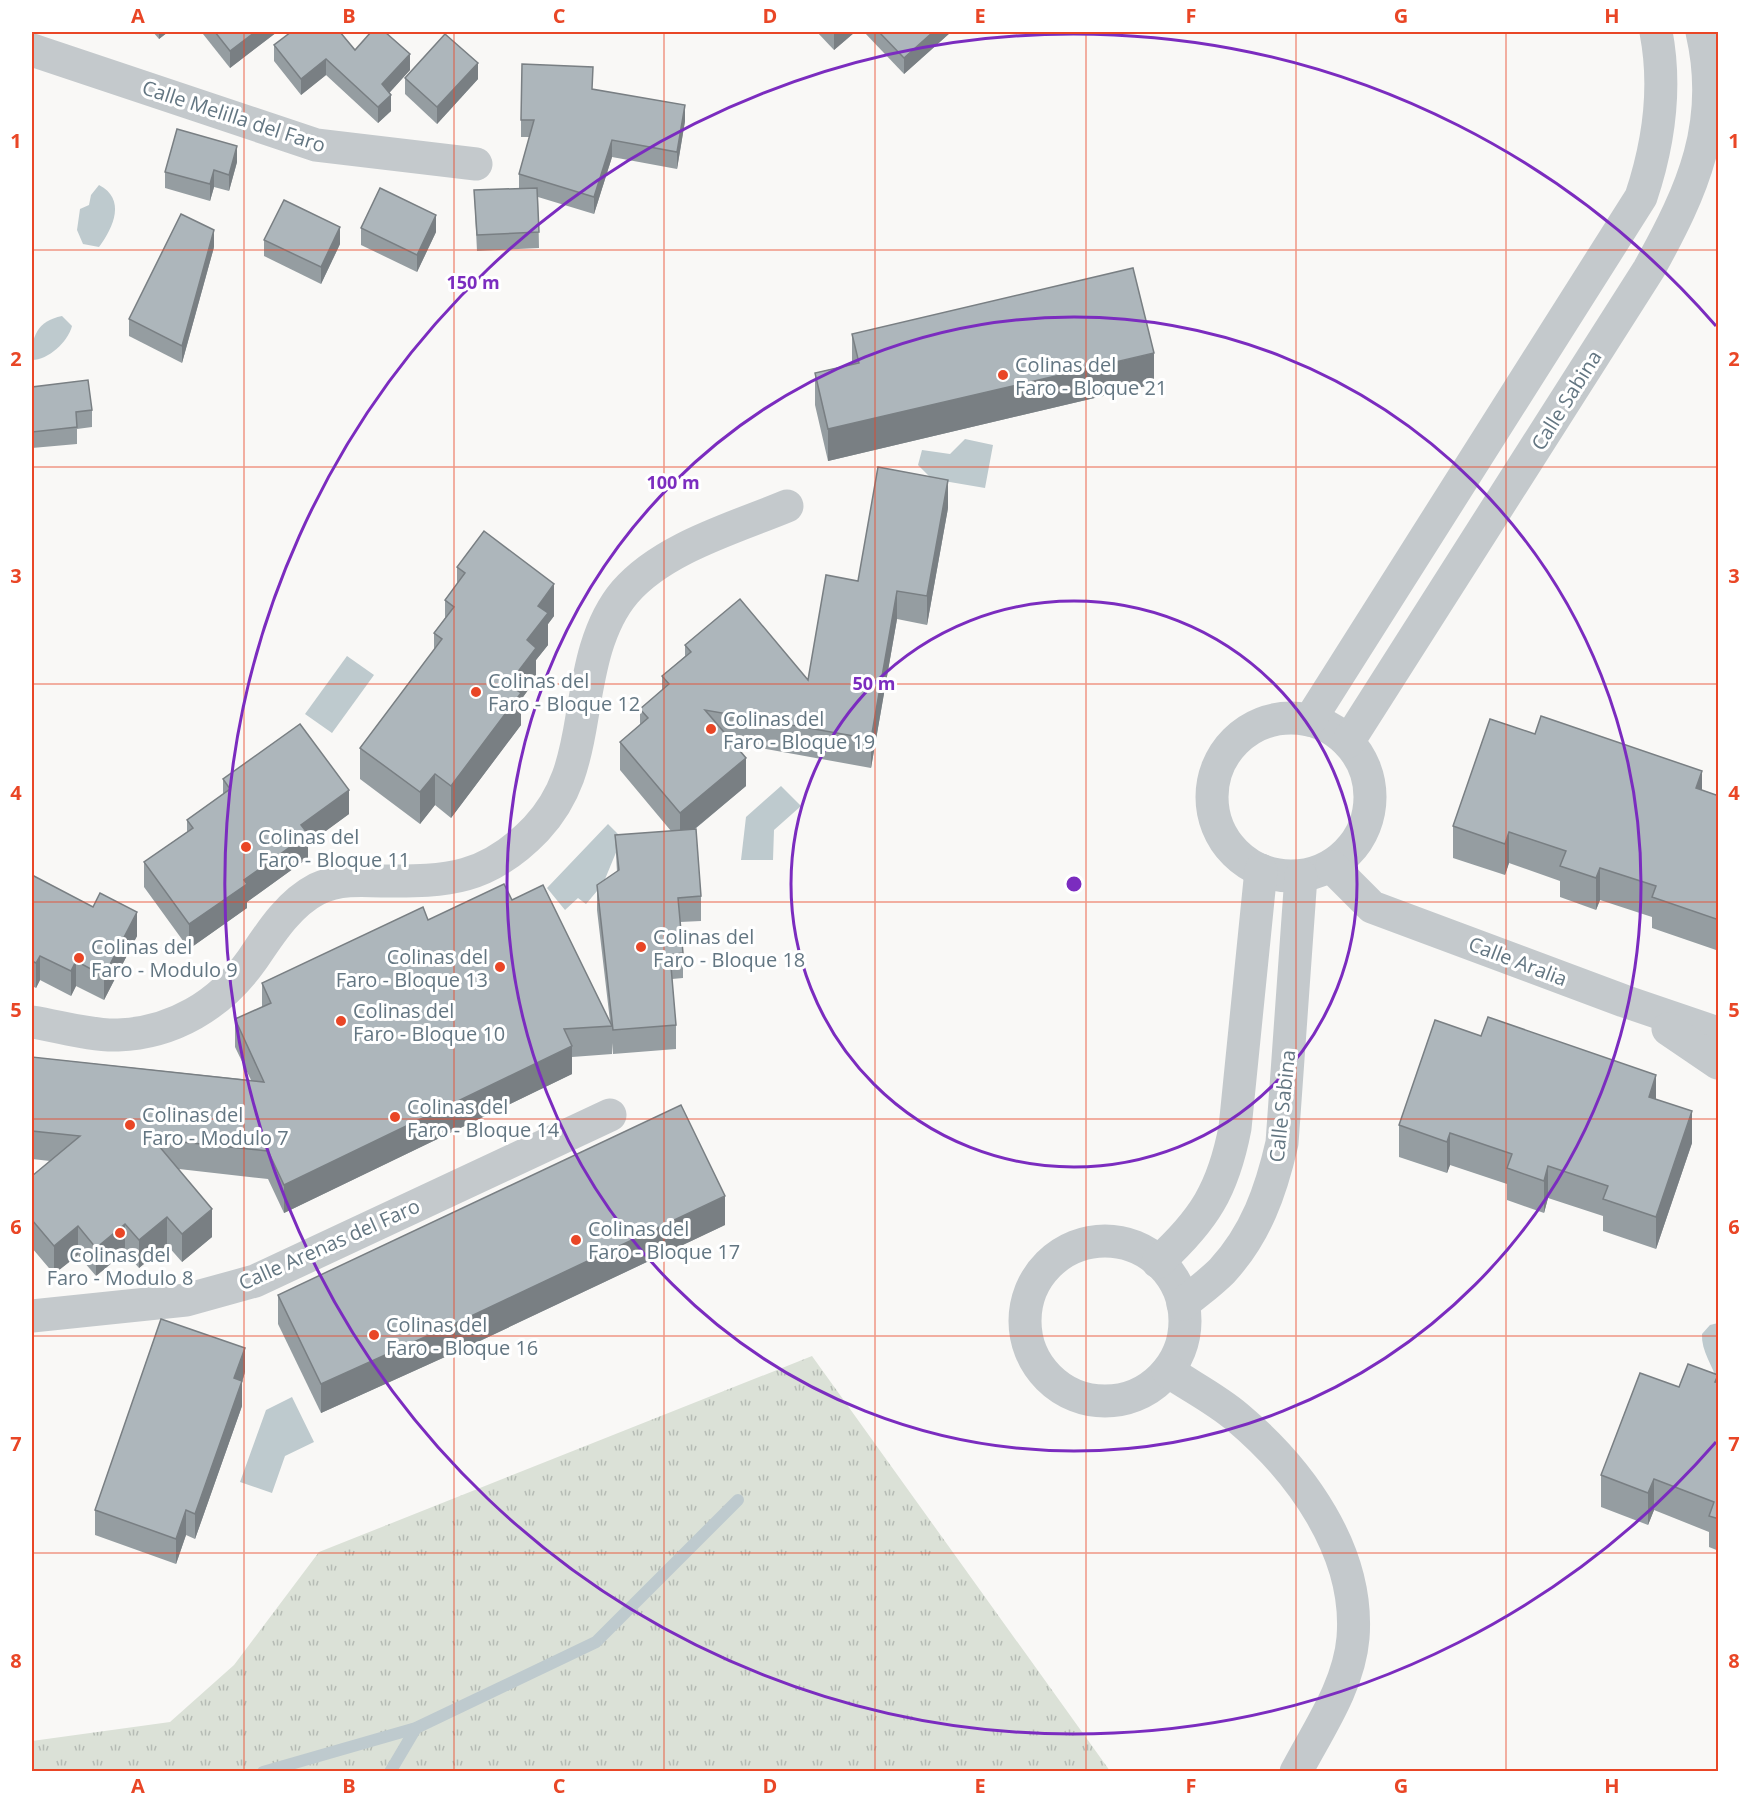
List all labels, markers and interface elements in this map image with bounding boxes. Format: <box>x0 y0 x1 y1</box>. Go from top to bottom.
text: A <box>131 2 145 29</box>
text: B <box>342 2 356 29</box>
text: C <box>553 2 566 29</box>
text: D <box>763 2 777 29</box>
text: E <box>974 2 986 29</box>
text: F <box>1186 2 1196 29</box>
text: G <box>1394 2 1408 29</box>
text: H <box>1604 2 1620 29</box>
street label: Calle Melilla del Faro <box>139 74 329 158</box>
text: 1 <box>10 127 22 154</box>
text: 1 <box>1728 127 1740 154</box>
text: 150 m <box>446 270 500 294</box>
text: 2 <box>10 345 22 372</box>
street label: Calle Sabina <box>1525 345 1607 455</box>
text: 2 <box>1728 345 1740 372</box>
place label: Colinas del Faro - Bloque 21 <box>1015 351 1167 401</box>
marker: Colinas del Faro - Bloque 21 <box>996 368 1010 382</box>
text: 100 m <box>646 470 700 494</box>
text: 3 <box>10 562 22 589</box>
text: 3 <box>1728 562 1740 589</box>
place label: Colinas del Faro - Bloque 12 <box>488 667 640 717</box>
text: 50 m <box>853 671 895 695</box>
marker: Colinas del Faro - Bloque 12 <box>469 685 483 699</box>
place label: Colinas del Faro - Bloque 19 <box>723 705 875 755</box>
marker: Colinas del Faro - Bloque 19 <box>704 722 718 736</box>
text: 4 <box>10 779 22 806</box>
text: 4 <box>1728 779 1740 806</box>
place label: Colinas del Faro - Bloque 11 <box>258 823 410 873</box>
marker: Colinas del Faro - Bloque 11 <box>239 840 253 854</box>
centre of rings <box>1064 874 1084 894</box>
place label: Colinas del Faro - Bloque 18 <box>653 923 805 973</box>
street label: Calle Aralia <box>1465 930 1571 992</box>
place label: Colinas del Faro - Modulo 9 <box>91 933 238 983</box>
marker: Colinas del Faro - Bloque 18 <box>634 940 648 954</box>
place label: Colinas del Faro - Bloque 13 <box>336 943 488 993</box>
marker: Colinas del Faro - Modulo 9 <box>72 951 86 965</box>
marker: Colinas del Faro - Bloque 13 <box>493 960 507 974</box>
text: 5 <box>10 996 22 1023</box>
text: 5 <box>1728 996 1740 1023</box>
place label: Colinas del Faro - Bloque 10 <box>353 997 505 1047</box>
marker: Colinas del Faro - Bloque 10 <box>334 1014 348 1028</box>
street label: Calle Sabina <box>1263 1048 1301 1164</box>
place label: Colinas del Faro - Bloque 14 <box>407 1093 560 1143</box>
place label: Colinas del Faro - Modulo 7 <box>142 1101 289 1151</box>
marker: Colinas del Faro - Bloque 14 <box>388 1110 402 1124</box>
marker: Colinas del Faro - Modulo 7 <box>123 1118 137 1132</box>
street label: Calle Arenas del Faro <box>234 1192 424 1296</box>
text: 6 <box>10 1213 22 1240</box>
text: 6 <box>1728 1213 1740 1240</box>
place label: Colinas del Faro - Bloque 17 <box>588 1215 740 1265</box>
marker: Colinas del Faro - Modulo 8 <box>113 1226 127 1240</box>
marker: Colinas del Faro - Bloque 17 <box>569 1233 583 1247</box>
place label: Colinas del Faro - Modulo 8 <box>47 1241 193 1291</box>
place label: Colinas del Faro - Bloque 16 <box>386 1311 538 1361</box>
marker: Colinas del Faro - Bloque 16 <box>367 1328 381 1342</box>
text: 7 <box>10 1430 22 1457</box>
text: 7 <box>1728 1430 1740 1457</box>
text: 8 <box>10 1647 22 1674</box>
text: 8 <box>1728 1647 1740 1674</box>
text: A <box>131 1772 145 1799</box>
text: B <box>342 1772 356 1799</box>
text: C <box>553 1772 566 1799</box>
text: D <box>763 1772 777 1799</box>
text: E <box>974 1772 986 1799</box>
text: F <box>1186 1772 1196 1799</box>
text: G <box>1394 1772 1408 1799</box>
text: H <box>1604 1772 1620 1799</box>

